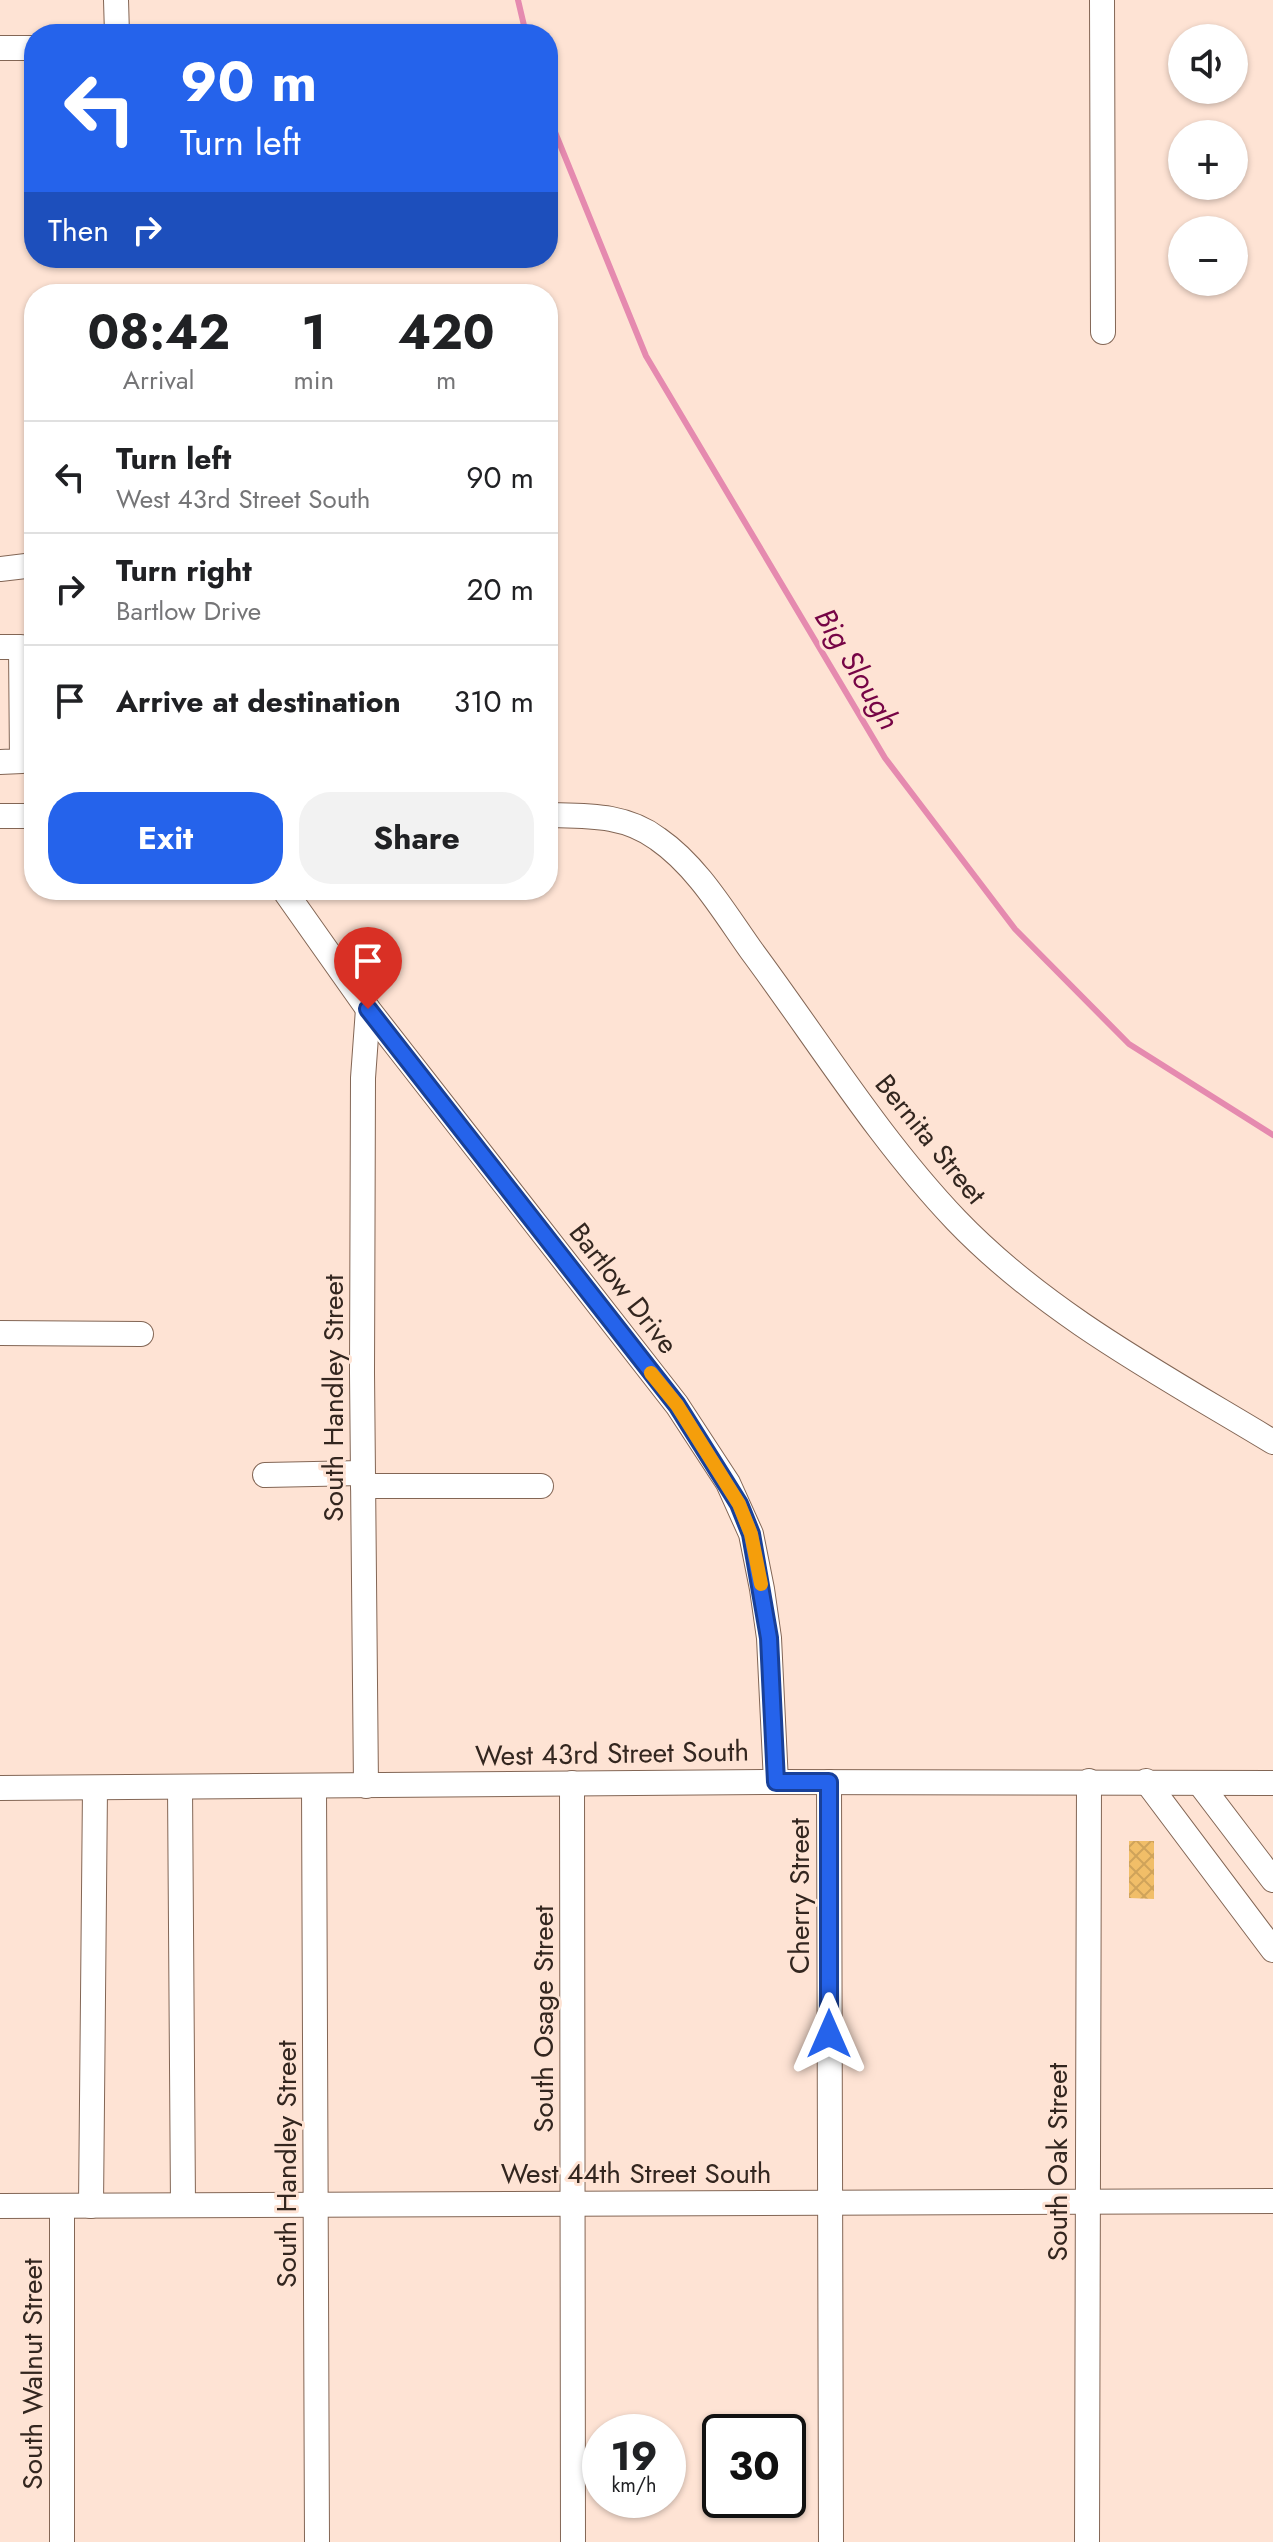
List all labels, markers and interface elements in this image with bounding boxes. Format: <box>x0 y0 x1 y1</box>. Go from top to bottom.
map controls <box>1168 24 1248 296</box>
button: sound <box>1168 24 1248 104</box>
text: 90 m <box>180 41 317 122</box>
icon: left <box>48 56 152 160</box>
text: Turn left <box>180 116 301 168</box>
button: + <box>1168 120 1248 200</box>
icon: right <box>125 208 169 252</box>
text: Then <box>48 209 109 252</box>
button: − <box>1168 216 1248 296</box>
text: 08:42 <box>88 298 230 367</box>
text: 1 <box>302 298 326 367</box>
text: 420 <box>398 298 494 367</box>
text: Arrival <box>123 361 195 399</box>
text: min <box>293 361 334 399</box>
text: m <box>436 361 456 399</box>
text: Turn left <box>116 437 231 480</box>
icon: left <box>48 455 92 499</box>
text: 90 m <box>466 456 534 499</box>
text: West 43rd Street South <box>116 480 370 518</box>
text: Turn right <box>116 549 252 592</box>
icon: right <box>48 567 92 611</box>
text: 20 m <box>467 568 534 611</box>
text: Bartlow Drive <box>116 592 261 630</box>
water label: Big Slough <box>804 600 911 738</box>
icon: arrive <box>48 679 92 723</box>
text: Arrive at destination <box>116 680 401 723</box>
text: 310 m <box>454 680 534 723</box>
button: Exit <box>48 792 283 884</box>
button: Share <box>299 792 534 884</box>
pin <box>334 927 402 1009</box>
icon: arrive <box>346 939 390 983</box>
street label: Bernita Street <box>865 1065 996 1213</box>
street label: Bartlow Drive <box>559 1214 688 1363</box>
street label: South Handley Street <box>313 1274 354 1522</box>
street label: West 43rd Street South <box>475 1731 749 1776</box>
street label: Cherry Street <box>779 1818 820 1974</box>
street label: South Osage Street <box>523 1905 564 2133</box>
position arrow <box>787 1992 871 2076</box>
street label: South Handley Street <box>266 2040 307 2288</box>
street label: South Oak Street <box>1037 2063 1078 2261</box>
street label: West 44th Street South <box>501 2153 771 2194</box>
street label: South Walnut Street <box>12 2258 53 2490</box>
speed limit sign: 30 <box>702 2414 806 2518</box>
text: 19 <box>610 2427 658 2485</box>
text: km/h <box>611 2471 657 2500</box>

